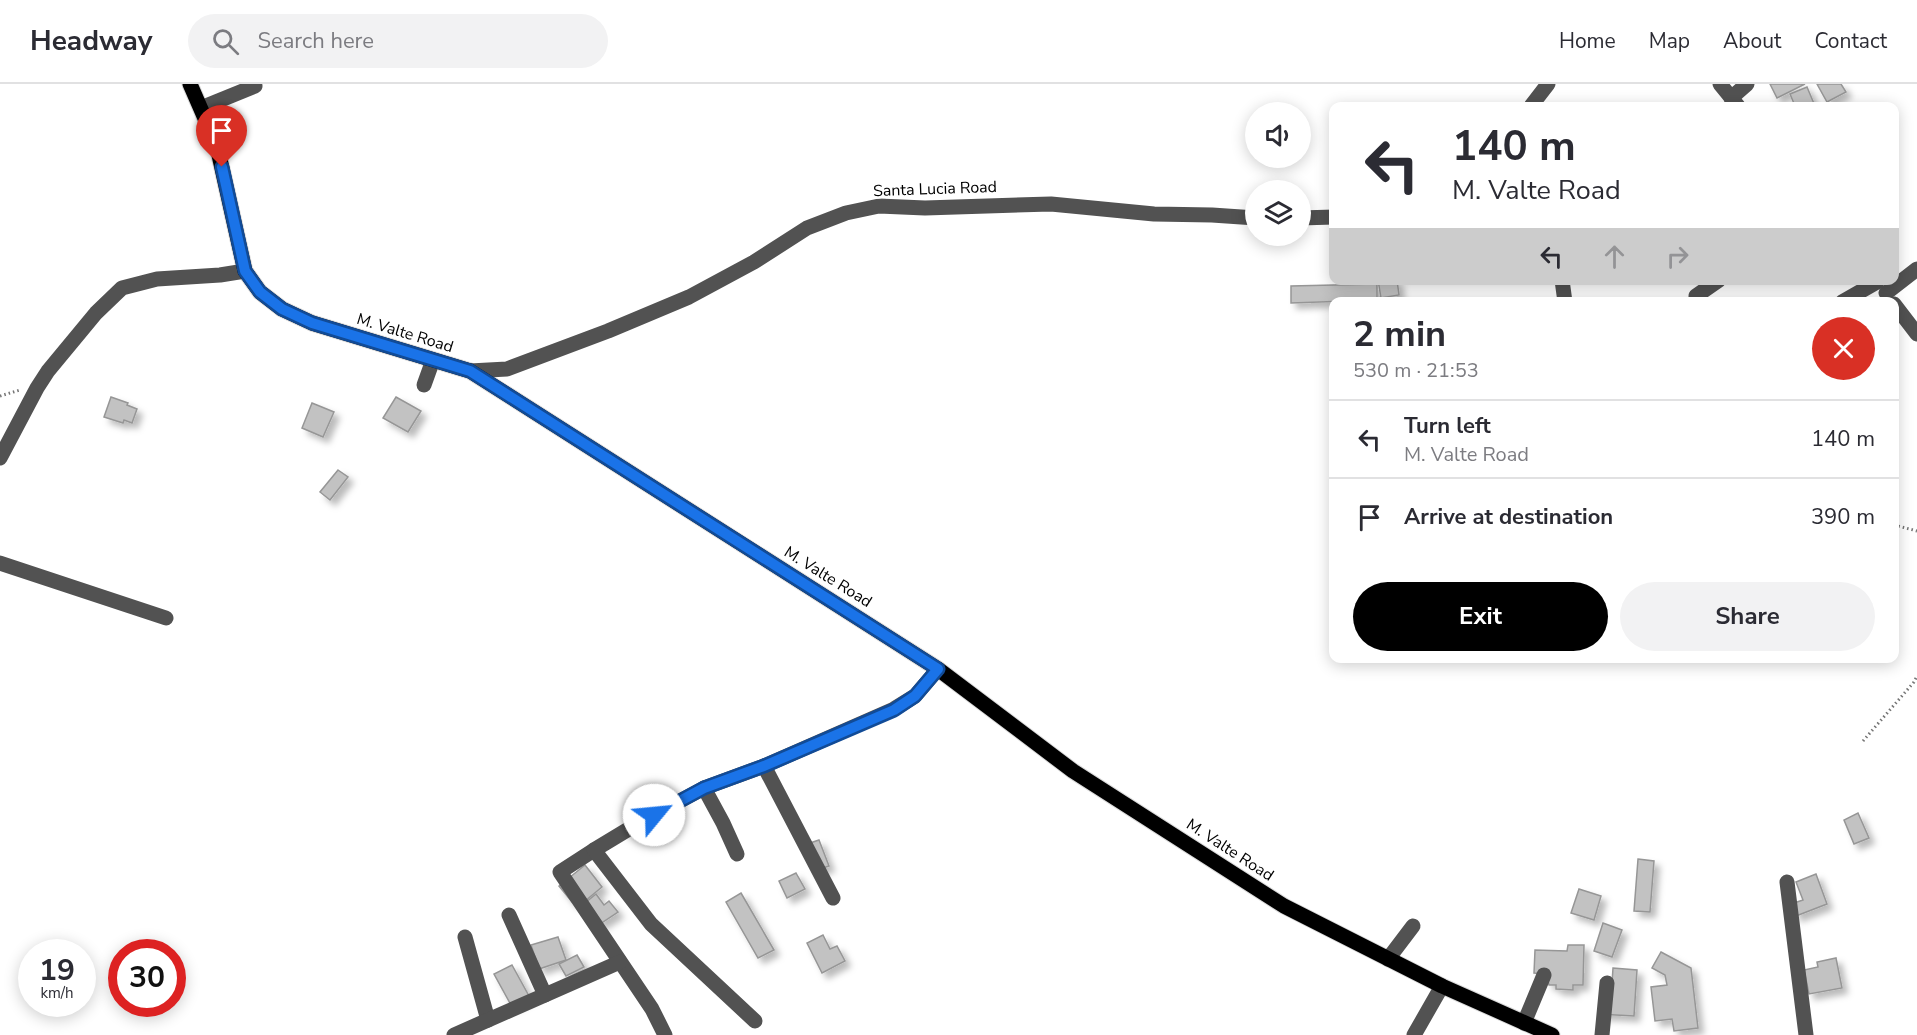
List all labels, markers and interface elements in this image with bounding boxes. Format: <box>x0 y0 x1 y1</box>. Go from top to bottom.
search box <box>188 14 608 68</box>
text: Headway <box>30 22 152 60</box>
icon: search <box>209 25 242 58</box>
text: Search here <box>257 26 374 56</box>
text: Home <box>1559 27 1616 55</box>
text: Map <box>1649 27 1690 55</box>
text: About <box>1723 27 1781 55</box>
text: Contact <box>1814 27 1887 55</box>
map controls <box>1245 102 1311 246</box>
button: sound <box>1245 102 1311 168</box>
pin <box>196 105 247 167</box>
icon: arrive <box>205 114 238 147</box>
text: 140 m <box>1452 118 1576 175</box>
icon: left <box>1353 126 1431 204</box>
text: M. Valte Road <box>1452 172 1621 209</box>
street label: Santa Lucia Road <box>873 176 997 202</box>
button: layers <box>1245 180 1311 246</box>
icon: left <box>1535 240 1568 273</box>
icon: ahead <box>1598 240 1631 273</box>
icon: right <box>1661 240 1694 273</box>
street label: M. Valte Road <box>354 308 456 358</box>
text: 2 min <box>1353 310 1446 359</box>
button: close <box>1812 317 1875 380</box>
text: 530 m · 21:53 <box>1353 357 1479 384</box>
text: Turn left <box>1404 411 1491 441</box>
icon: left <box>1353 423 1386 456</box>
text: 140 m <box>1811 424 1875 454</box>
text: M. Valte Road <box>1404 441 1529 468</box>
icon: arrive <box>1353 501 1386 534</box>
text: Arrive at destination <box>1404 502 1613 532</box>
text: 390 m <box>1811 502 1875 532</box>
street label: M. Valte Road <box>780 541 876 613</box>
button: Exit <box>1353 582 1608 651</box>
button: Share <box>1620 582 1875 651</box>
position arrow <box>622 783 686 847</box>
street label: M. Valte Road <box>1182 814 1278 886</box>
speed limit sign: 30 <box>108 939 186 1017</box>
text: 19 <box>39 950 75 991</box>
text: km/h <box>40 983 74 1003</box>

